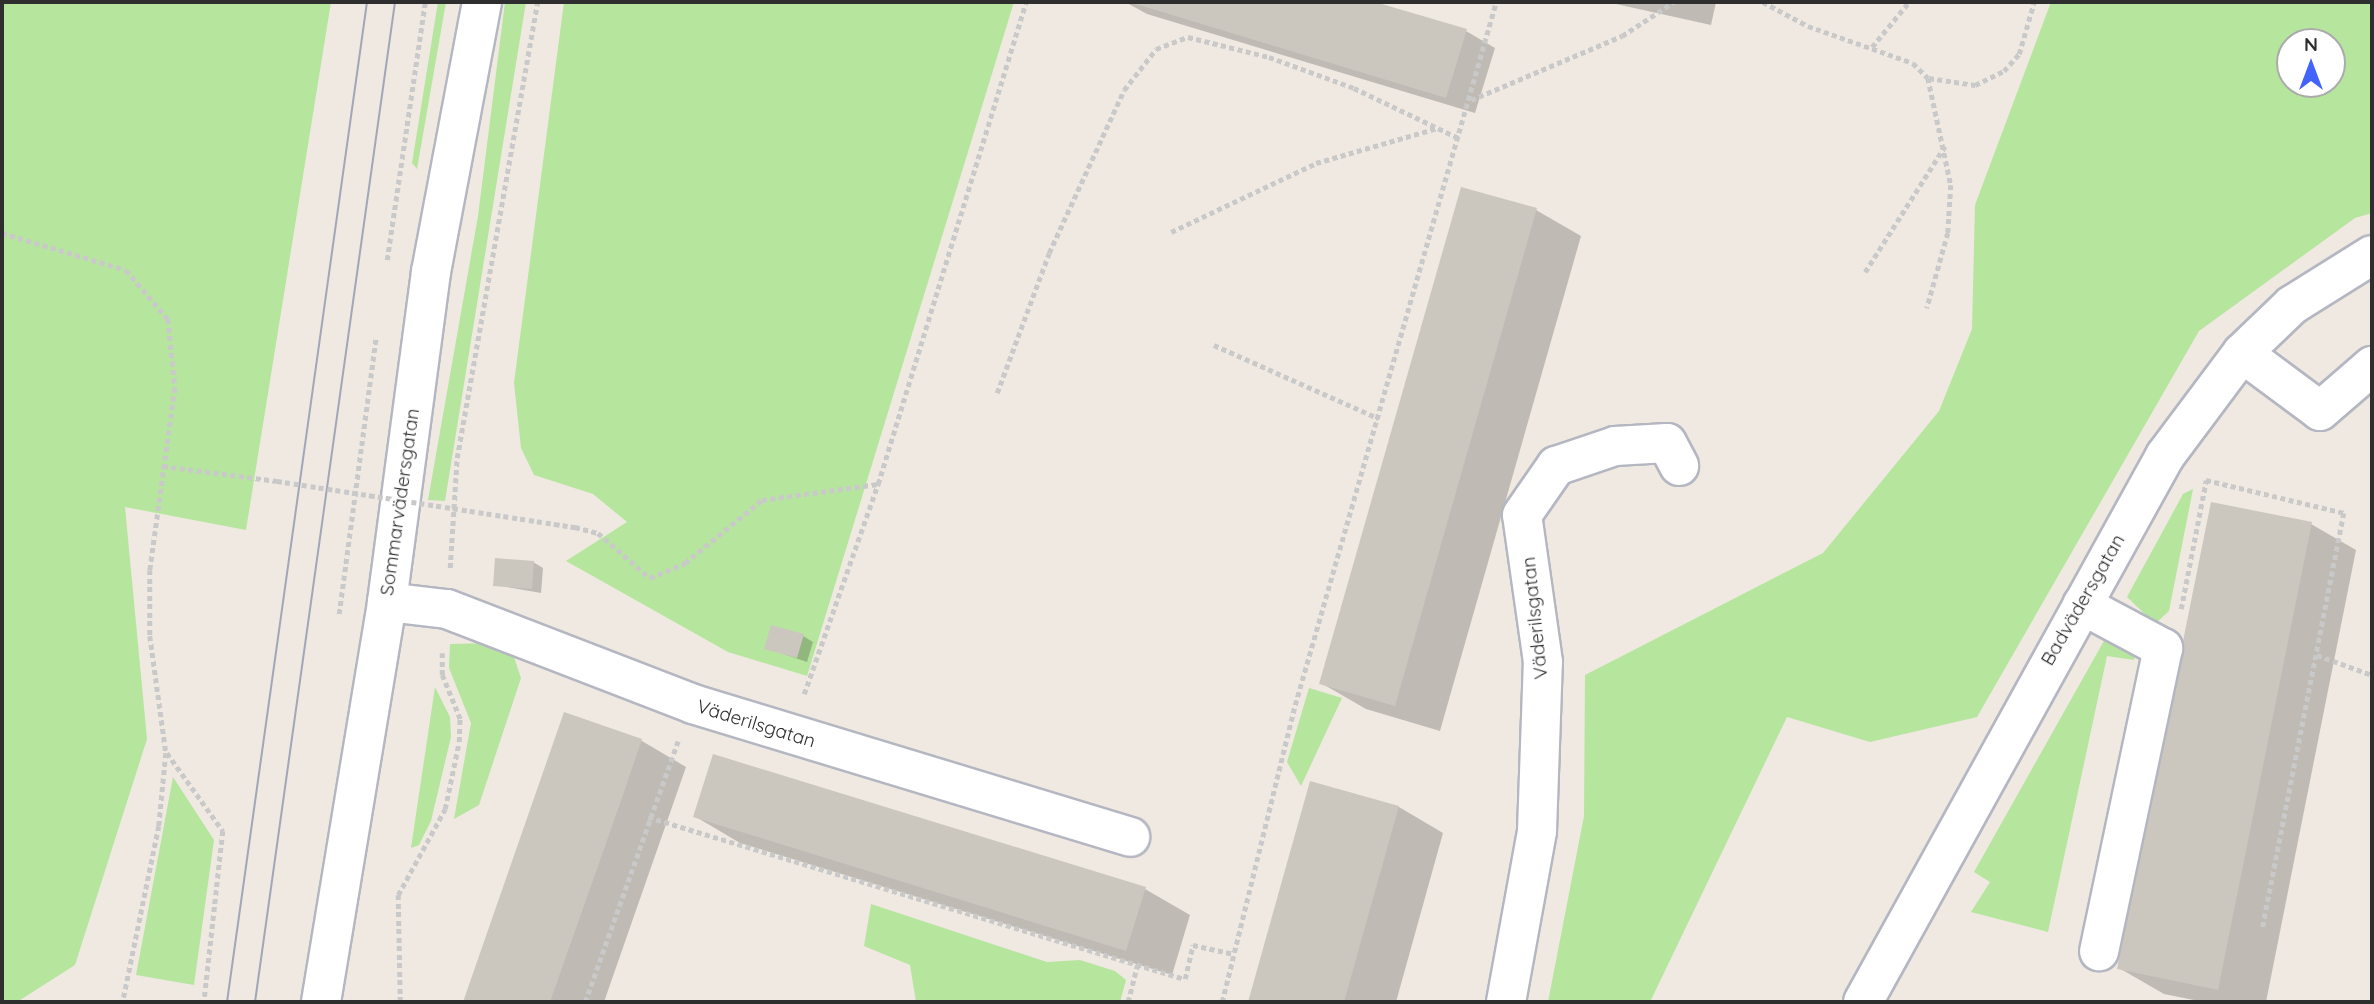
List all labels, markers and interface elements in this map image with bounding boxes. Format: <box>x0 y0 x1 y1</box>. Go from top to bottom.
north arrow <box>2276 28 2346 98</box>
text: N <box>2304 32 2318 56</box>
street label: Sommarvädersgatan <box>376 407 424 597</box>
street label: Badvädersgatan <box>2036 530 2130 670</box>
street label: Väderilsgatan <box>1517 556 1553 680</box>
street label: Väderilsgatan <box>694 695 818 753</box>

